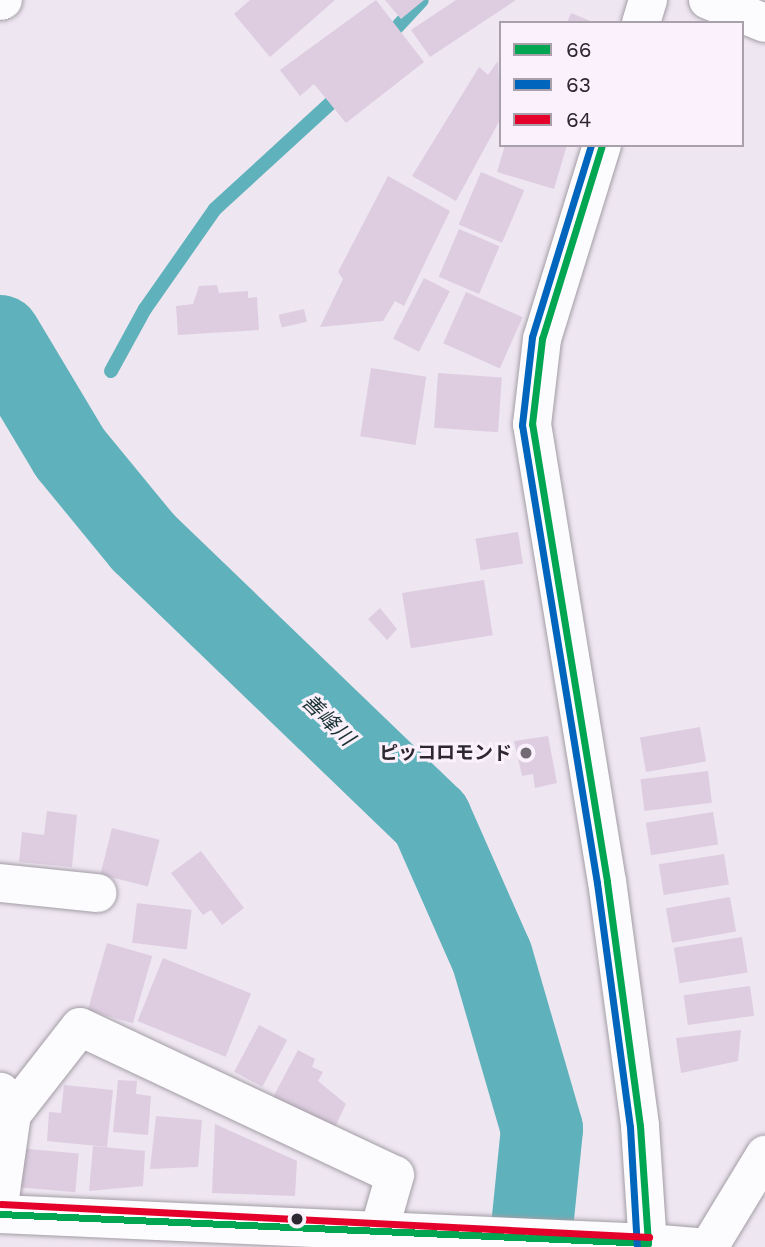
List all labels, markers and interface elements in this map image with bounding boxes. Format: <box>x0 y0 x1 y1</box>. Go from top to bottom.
legend <box>499 21 744 147</box>
text: 66 <box>566 37 592 62</box>
text: 63 <box>566 72 591 97</box>
text: 64 <box>566 107 592 132</box>
water label: 善峰川 <box>297 689 359 751</box>
place label: ピッコロモンド <box>379 742 512 764</box>
marker: ピッコロモンド <box>518 745 534 761</box>
unlabelled marker <box>290 1212 304 1226</box>

